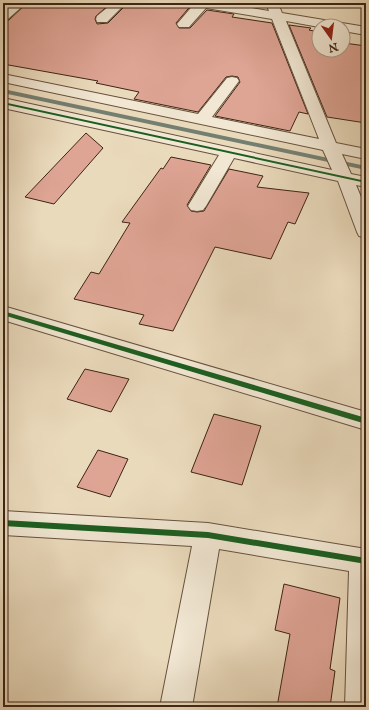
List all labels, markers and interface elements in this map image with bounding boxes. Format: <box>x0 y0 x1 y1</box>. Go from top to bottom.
north arrow <box>311 18 351 58</box>
text: N <box>326 39 340 55</box>

